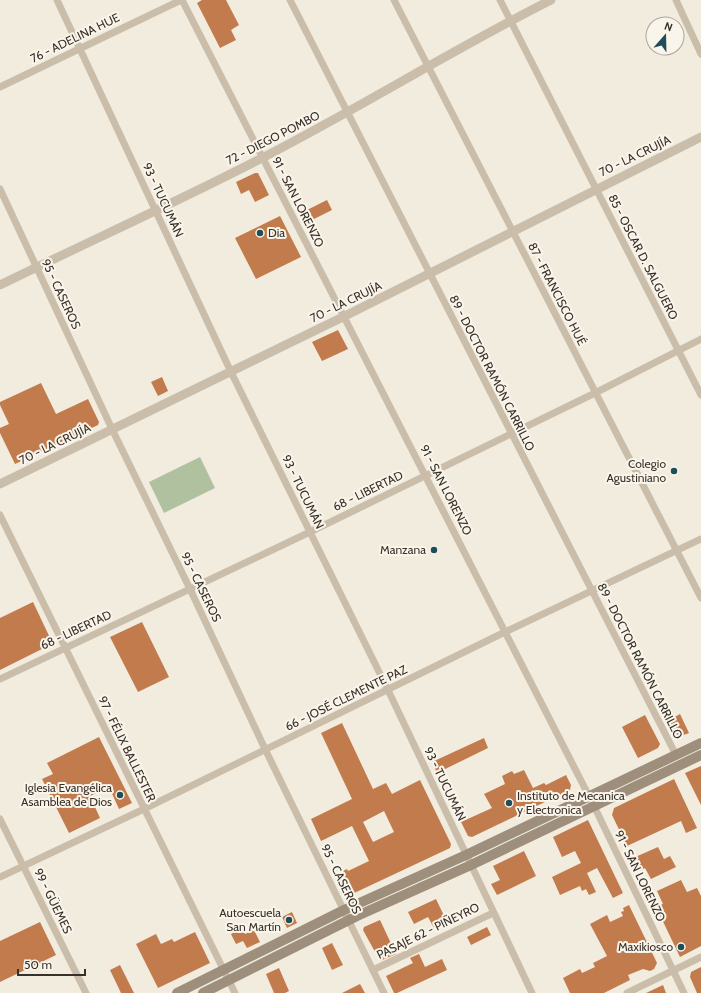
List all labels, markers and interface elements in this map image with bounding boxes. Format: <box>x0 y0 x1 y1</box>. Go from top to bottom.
street label: 76 - ADELINA HUE <box>28 9 122 66</box>
north arrow <box>645 16 685 56</box>
text: N <box>662 19 674 35</box>
street label: 72 - DIEGO POMBO <box>223 107 322 168</box>
street label: 70 - LA CRUJÍA <box>597 132 674 179</box>
street label: 91 - SAN LORENZO <box>269 154 328 250</box>
street label: 93 - TUCUMÁN <box>140 160 187 239</box>
street label: 85 - OSCAR D. SALGUERO <box>605 191 682 322</box>
place label: Dia <box>268 225 285 240</box>
marker: Dia <box>255 228 265 238</box>
street label: 87 - FRANCISCO HUÉ <box>525 240 590 348</box>
street label: 95 - CASEROS <box>39 256 84 331</box>
street label: 70 - LA CRUJÍA <box>308 278 385 325</box>
street label: 89 - DOCTOR RAMÓN CARRILLO <box>446 292 538 453</box>
street label: 70 - LA CRUJÍA <box>17 420 94 467</box>
street label: 91 - SAN LORENZO <box>417 442 476 538</box>
street label: 93 - TUCUMÁN <box>279 452 328 531</box>
place label: Colegio Agustiniano <box>607 456 666 485</box>
marker: Colegio Agustiniano <box>669 466 679 476</box>
street label: 68 - LIBERTAD <box>330 467 406 514</box>
place label: Manzana <box>380 542 426 557</box>
marker: Manzana <box>429 545 439 555</box>
street label: 95 - CASEROS <box>178 549 225 624</box>
street label: 89 - DOCTOR RAMÓN CARRILLO <box>594 580 686 741</box>
street label: 68 - LIBERTAD <box>38 606 114 652</box>
street label: 66 - JOSÉ CLEMENTE PAZ <box>282 661 410 734</box>
street label: 97 - FÉLIX BALLESTER <box>95 694 160 805</box>
street label: 93 - TUCUMÁN <box>421 744 470 823</box>
place label: Iglesia Evangélica Asamblea de Dios <box>21 780 112 809</box>
place label: Instituto de Mecanica y Electronica <box>517 788 625 817</box>
marker: Iglesia Evangélica Asamblea de Dios <box>115 790 125 800</box>
marker: Instituto de Mecanica y Electronica <box>504 798 514 808</box>
street label: 91 - SAN LORENZO <box>612 828 669 924</box>
street label: 95 - CASEROS <box>318 841 365 916</box>
street label: 99 - GÜEMES <box>31 866 76 936</box>
street label: PASAJE 62 - PIÑEYRO <box>374 899 482 962</box>
place label: Autoescuela San Martín <box>219 905 281 934</box>
marker: Autoescuela San Martín <box>284 915 294 925</box>
place label: Maxikiosco <box>618 939 673 954</box>
marker: Maxikiosco <box>676 942 686 952</box>
scale bar <box>18 951 85 977</box>
text: 50 m <box>24 957 52 972</box>

